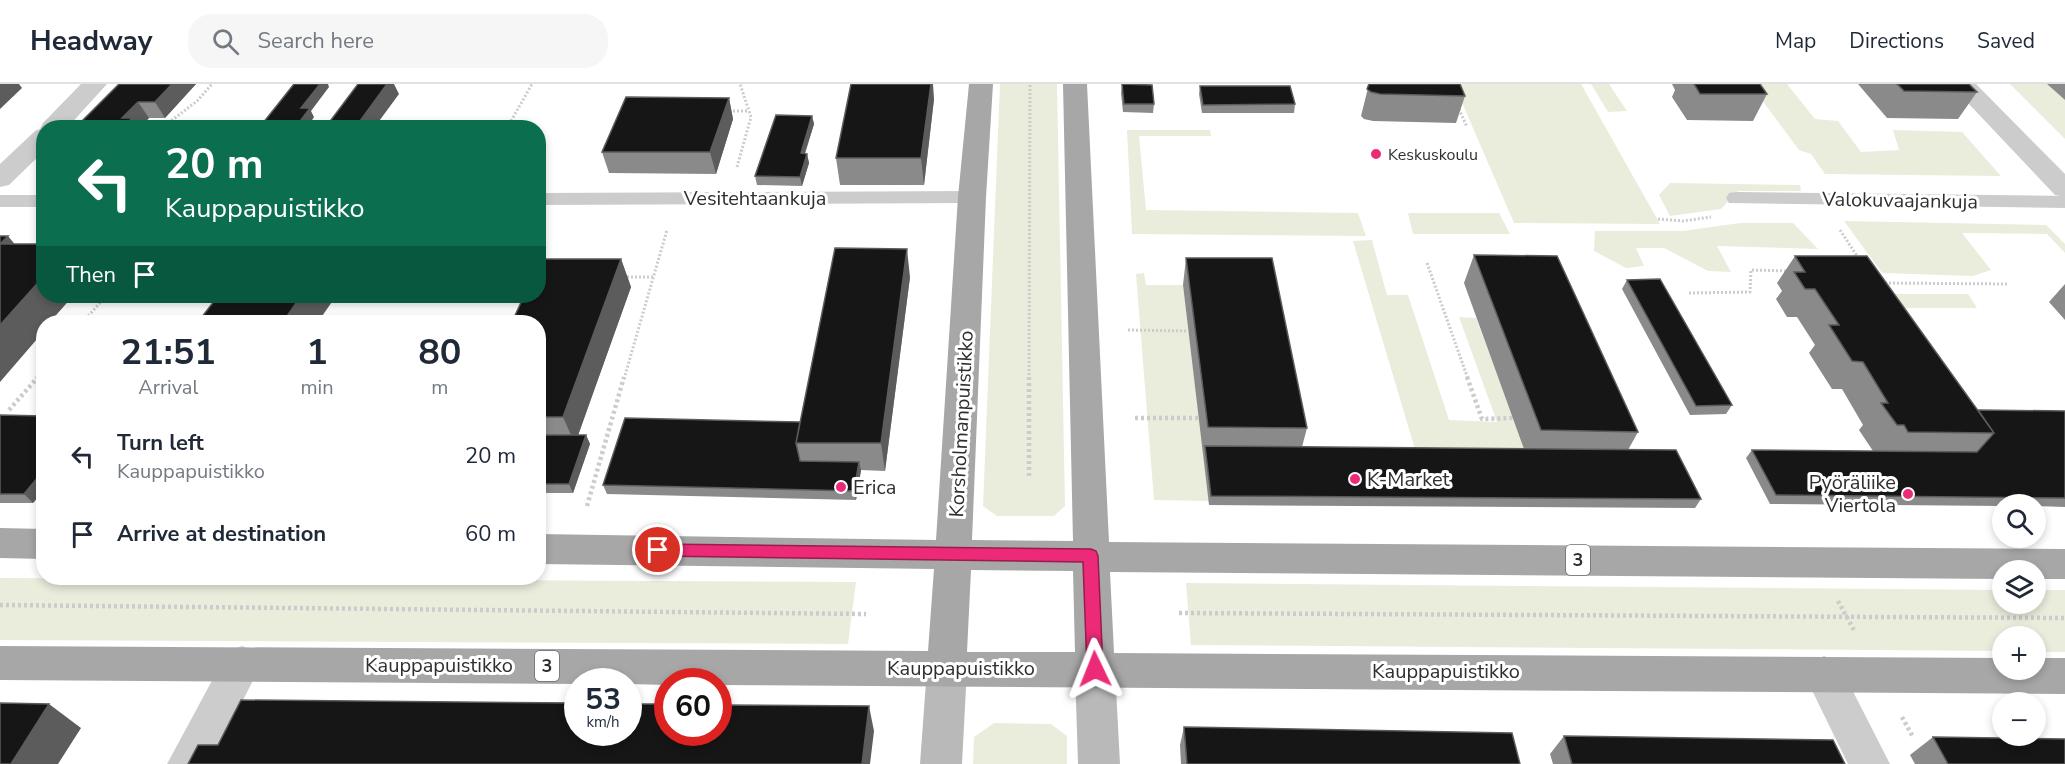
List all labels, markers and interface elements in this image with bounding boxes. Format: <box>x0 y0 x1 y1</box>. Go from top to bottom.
search box <box>188 14 608 68</box>
text: Headway <box>30 22 152 60</box>
icon: search <box>209 25 242 58</box>
text: Search here <box>257 26 374 56</box>
text: Map <box>1775 27 1816 55</box>
text: Directions <box>1849 27 1944 55</box>
text: Saved <box>1977 27 2035 55</box>
text: 20 m <box>165 136 264 193</box>
icon: left <box>66 144 144 222</box>
place label: Keskuskoulu <box>1388 144 1478 166</box>
marker: Keskuskoulu <box>1369 147 1383 161</box>
street label: Vesitehtaankuja <box>683 185 826 212</box>
street label: Valokuvaajankuja <box>1821 186 1978 215</box>
text: Kauppapuistikko <box>165 190 365 227</box>
icon: arrive <box>128 258 161 291</box>
text: Then <box>66 260 116 290</box>
text: 21:51 <box>121 328 216 377</box>
text: 1 <box>306 328 328 377</box>
text: 80 <box>418 328 461 377</box>
street label: Korsholmanpuistikko <box>943 330 980 518</box>
text: Arrival <box>138 374 198 401</box>
text: min <box>300 374 334 401</box>
text: m <box>431 374 448 401</box>
text: Turn left <box>117 428 204 458</box>
icon: left <box>66 440 99 473</box>
text: 20 m <box>465 441 516 471</box>
text: Kauppapuistikko <box>117 458 265 485</box>
place label: K-Market <box>1367 466 1451 493</box>
place label: Pyöräliike Viertola <box>1809 469 1896 519</box>
marker: K-Market <box>1348 472 1362 486</box>
place label: Erica <box>853 474 896 501</box>
marker: Erica <box>834 480 848 494</box>
marker: Pyöräliike Viertola <box>1901 487 1915 501</box>
map controls <box>1992 494 2046 746</box>
button: search <box>1992 494 2046 548</box>
icon: arrive <box>66 518 99 551</box>
text: Arrive at destination <box>117 519 326 549</box>
text: 60 m <box>465 519 516 549</box>
pin <box>632 524 683 575</box>
icon: arrive <box>641 533 674 566</box>
road number: 3 <box>1566 545 1590 575</box>
button: layers <box>1992 560 2046 614</box>
button: + <box>1992 626 2046 680</box>
position arrow <box>1063 637 1127 701</box>
road number: 3 <box>535 651 559 681</box>
street label: Kauppapuistikko <box>365 652 513 679</box>
street label: Kauppapuistikko <box>887 655 1035 682</box>
street label: Kauppapuistikko <box>1372 658 1520 685</box>
speed limit sign: 60 <box>654 668 732 746</box>
text: 53 <box>585 679 621 720</box>
button: − <box>1992 692 2046 746</box>
text: km/h <box>586 712 620 732</box>

